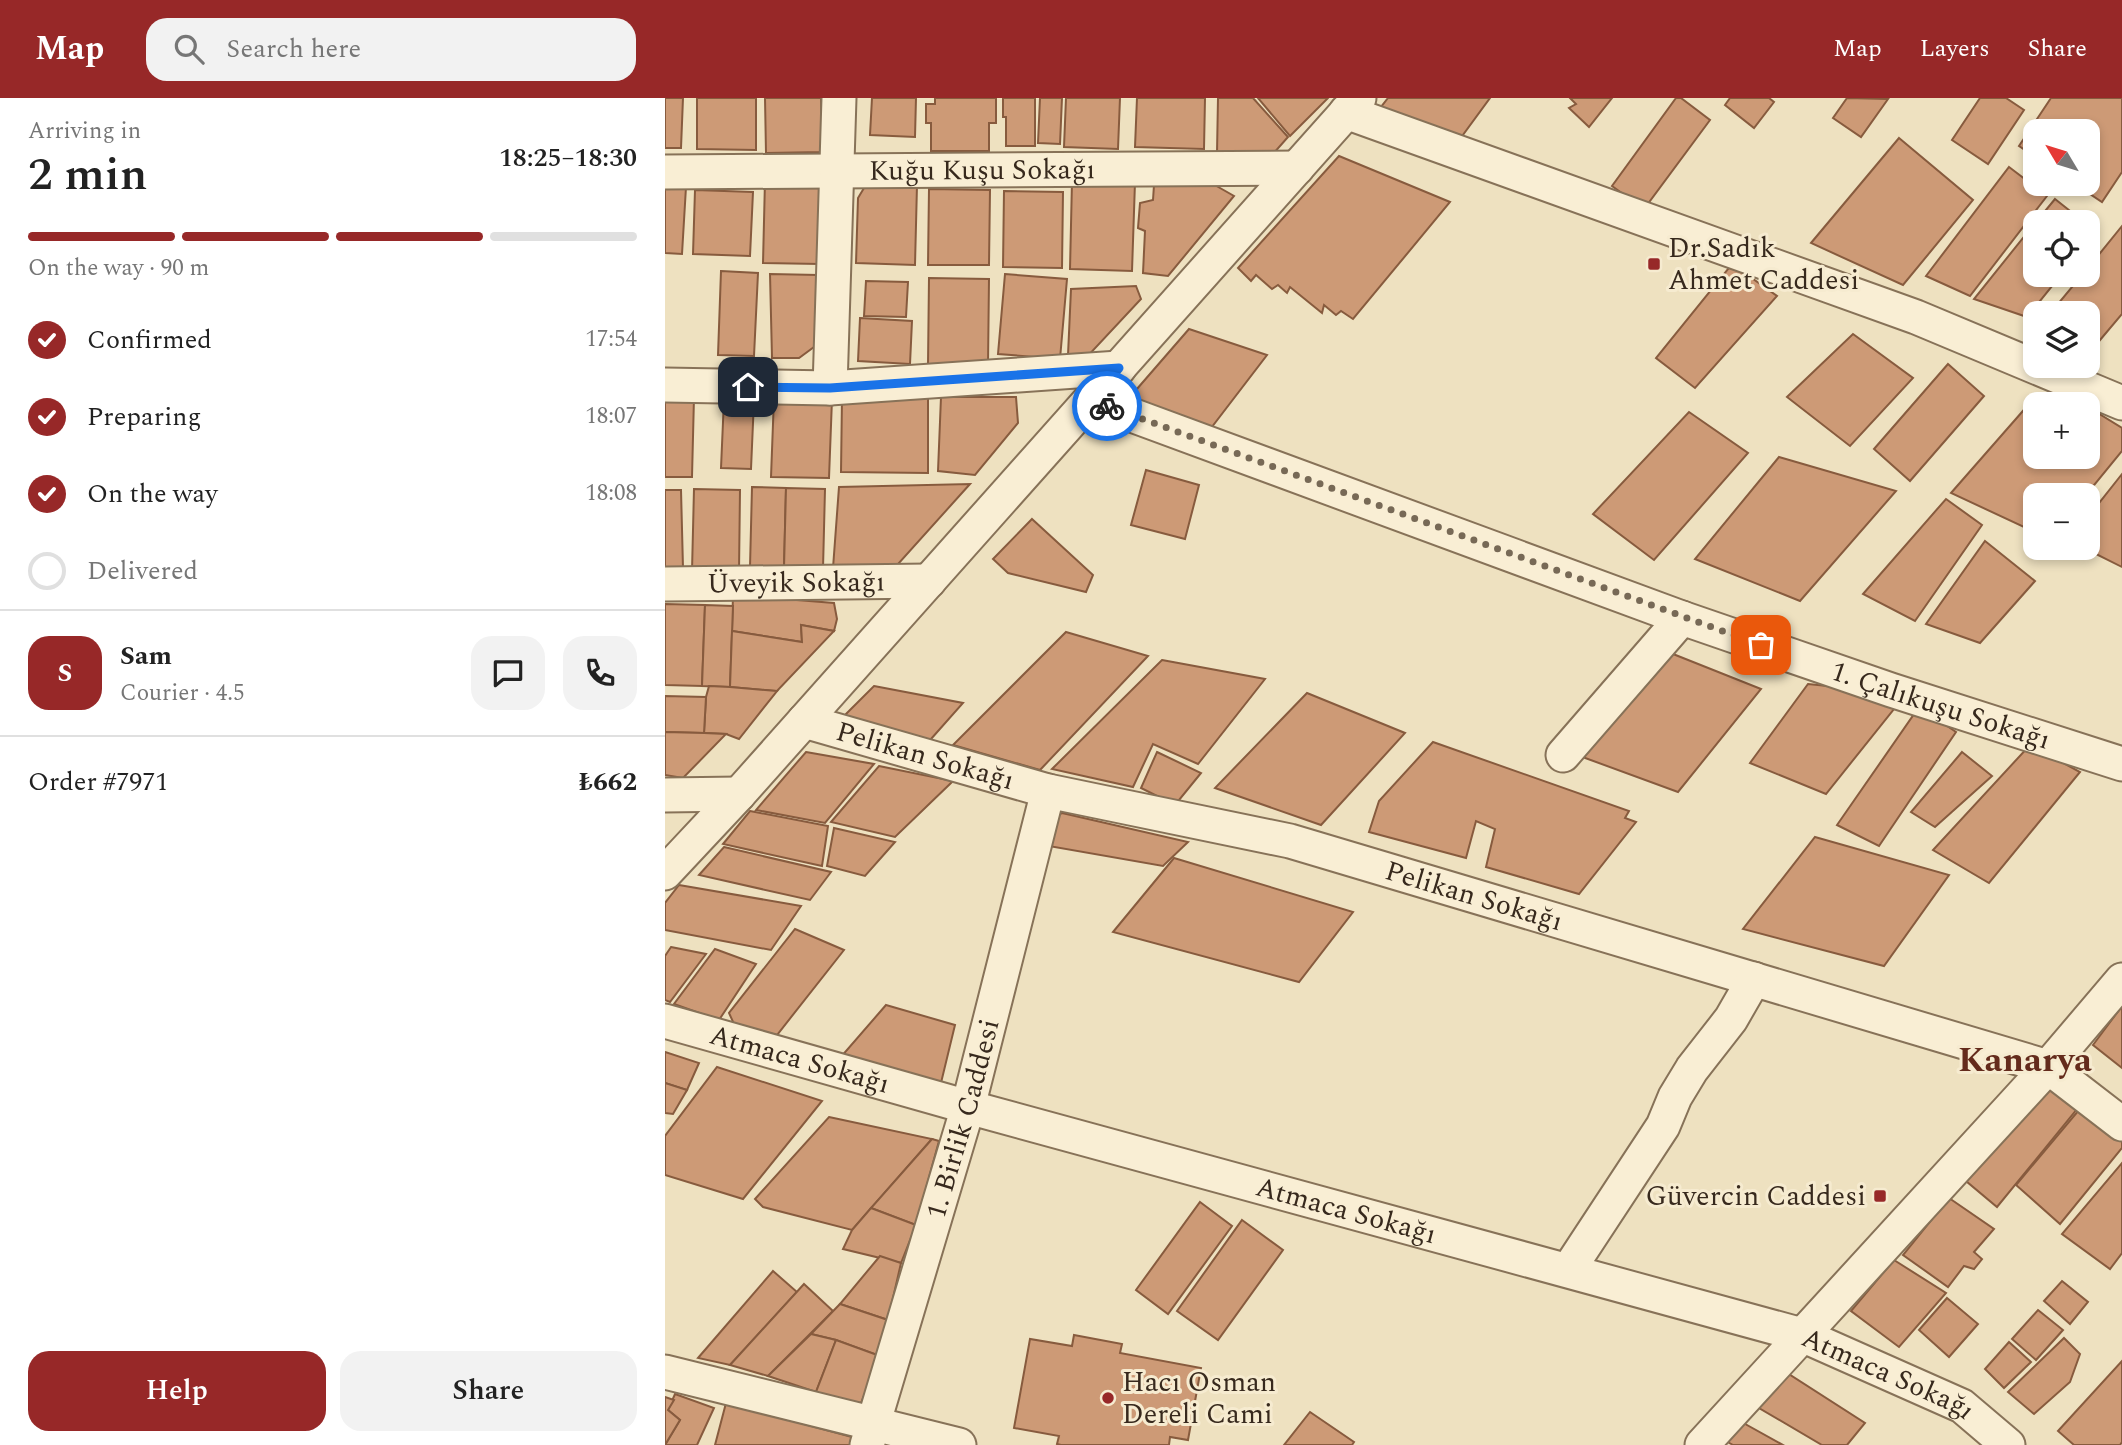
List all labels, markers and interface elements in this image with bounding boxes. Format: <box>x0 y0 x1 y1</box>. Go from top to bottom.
search box <box>146 18 636 81</box>
text: Map <box>35 24 104 74</box>
text: Search here <box>226 29 361 69</box>
icon: search <box>170 30 208 68</box>
text: Map <box>1833 31 1882 67</box>
text: Layers <box>1920 31 1990 67</box>
text: Share <box>2028 31 2087 67</box>
text: Arriving in <box>28 114 141 149</box>
north arrow <box>2023 119 2100 196</box>
map controls <box>2023 119 2100 560</box>
text: 18:25–18:30 <box>499 138 637 178</box>
text: 2 min <box>28 140 147 210</box>
street label: Kuğu Kuşu Sokağı <box>869 148 1095 192</box>
button: locate <box>2023 210 2100 287</box>
place label: Dr.Sadık Ahmet Caddesi <box>1668 227 1859 302</box>
text: On the way · 90 m <box>28 251 209 286</box>
marker: Dr.Sadık Ahmet Caddesi <box>1646 256 1662 272</box>
button: layers <box>2023 301 2100 378</box>
text: Confirmed <box>87 320 212 360</box>
icon: check <box>28 321 66 359</box>
text: 17:54 <box>585 322 637 357</box>
pin <box>718 357 778 417</box>
icon: home <box>729 368 767 406</box>
courier <box>1072 371 1142 441</box>
icon: bike <box>1088 387 1126 425</box>
button: + <box>2023 392 2100 469</box>
text: Preparing <box>87 397 201 437</box>
icon: check <box>28 398 66 436</box>
text: 18:07 <box>585 399 637 434</box>
text: On the way <box>87 474 218 514</box>
icon: check <box>28 475 66 513</box>
text: 18:08 <box>585 476 637 511</box>
button: − <box>2023 483 2100 560</box>
text: Delivered <box>87 551 198 591</box>
street label: Üveyik Sokağı <box>707 560 885 605</box>
pin <box>1731 615 1791 675</box>
icon: bag <box>1742 626 1780 664</box>
text: Sam <box>120 636 172 676</box>
button: chat <box>471 636 545 710</box>
button: phone <box>563 636 637 710</box>
street label: 1. Çalıkuşu Sokağı <box>1825 649 2056 761</box>
text: S <box>58 653 72 693</box>
text: Courier · 4.5 <box>120 676 245 711</box>
street label: Pelikan Sokağı <box>831 710 1019 802</box>
text: Order #7971 <box>28 762 168 802</box>
text: ₺662 <box>579 762 637 802</box>
street label: Pelikan Sokağı <box>1380 849 1568 943</box>
street label: Atmaca Sokağı <box>705 1013 895 1105</box>
street label: 1. Birlik Caddesi <box>914 1014 1011 1224</box>
district label: Kanarya <box>1958 1034 2092 1087</box>
street label: Atmaca Sokağı <box>1251 1165 1441 1256</box>
place label: Güvercin Caddesi <box>1645 1175 1866 1218</box>
marker: Güvercin Caddesi <box>1872 1188 1888 1204</box>
street label: Atmaca Sokağı <box>1795 1316 1985 1430</box>
button: Help <box>28 1351 326 1431</box>
button: Share <box>340 1351 637 1431</box>
place label: Hacı Osman Dereli Cami <box>1122 1361 1276 1436</box>
marker: Hacı Osman Dereli Cami <box>1100 1390 1116 1406</box>

